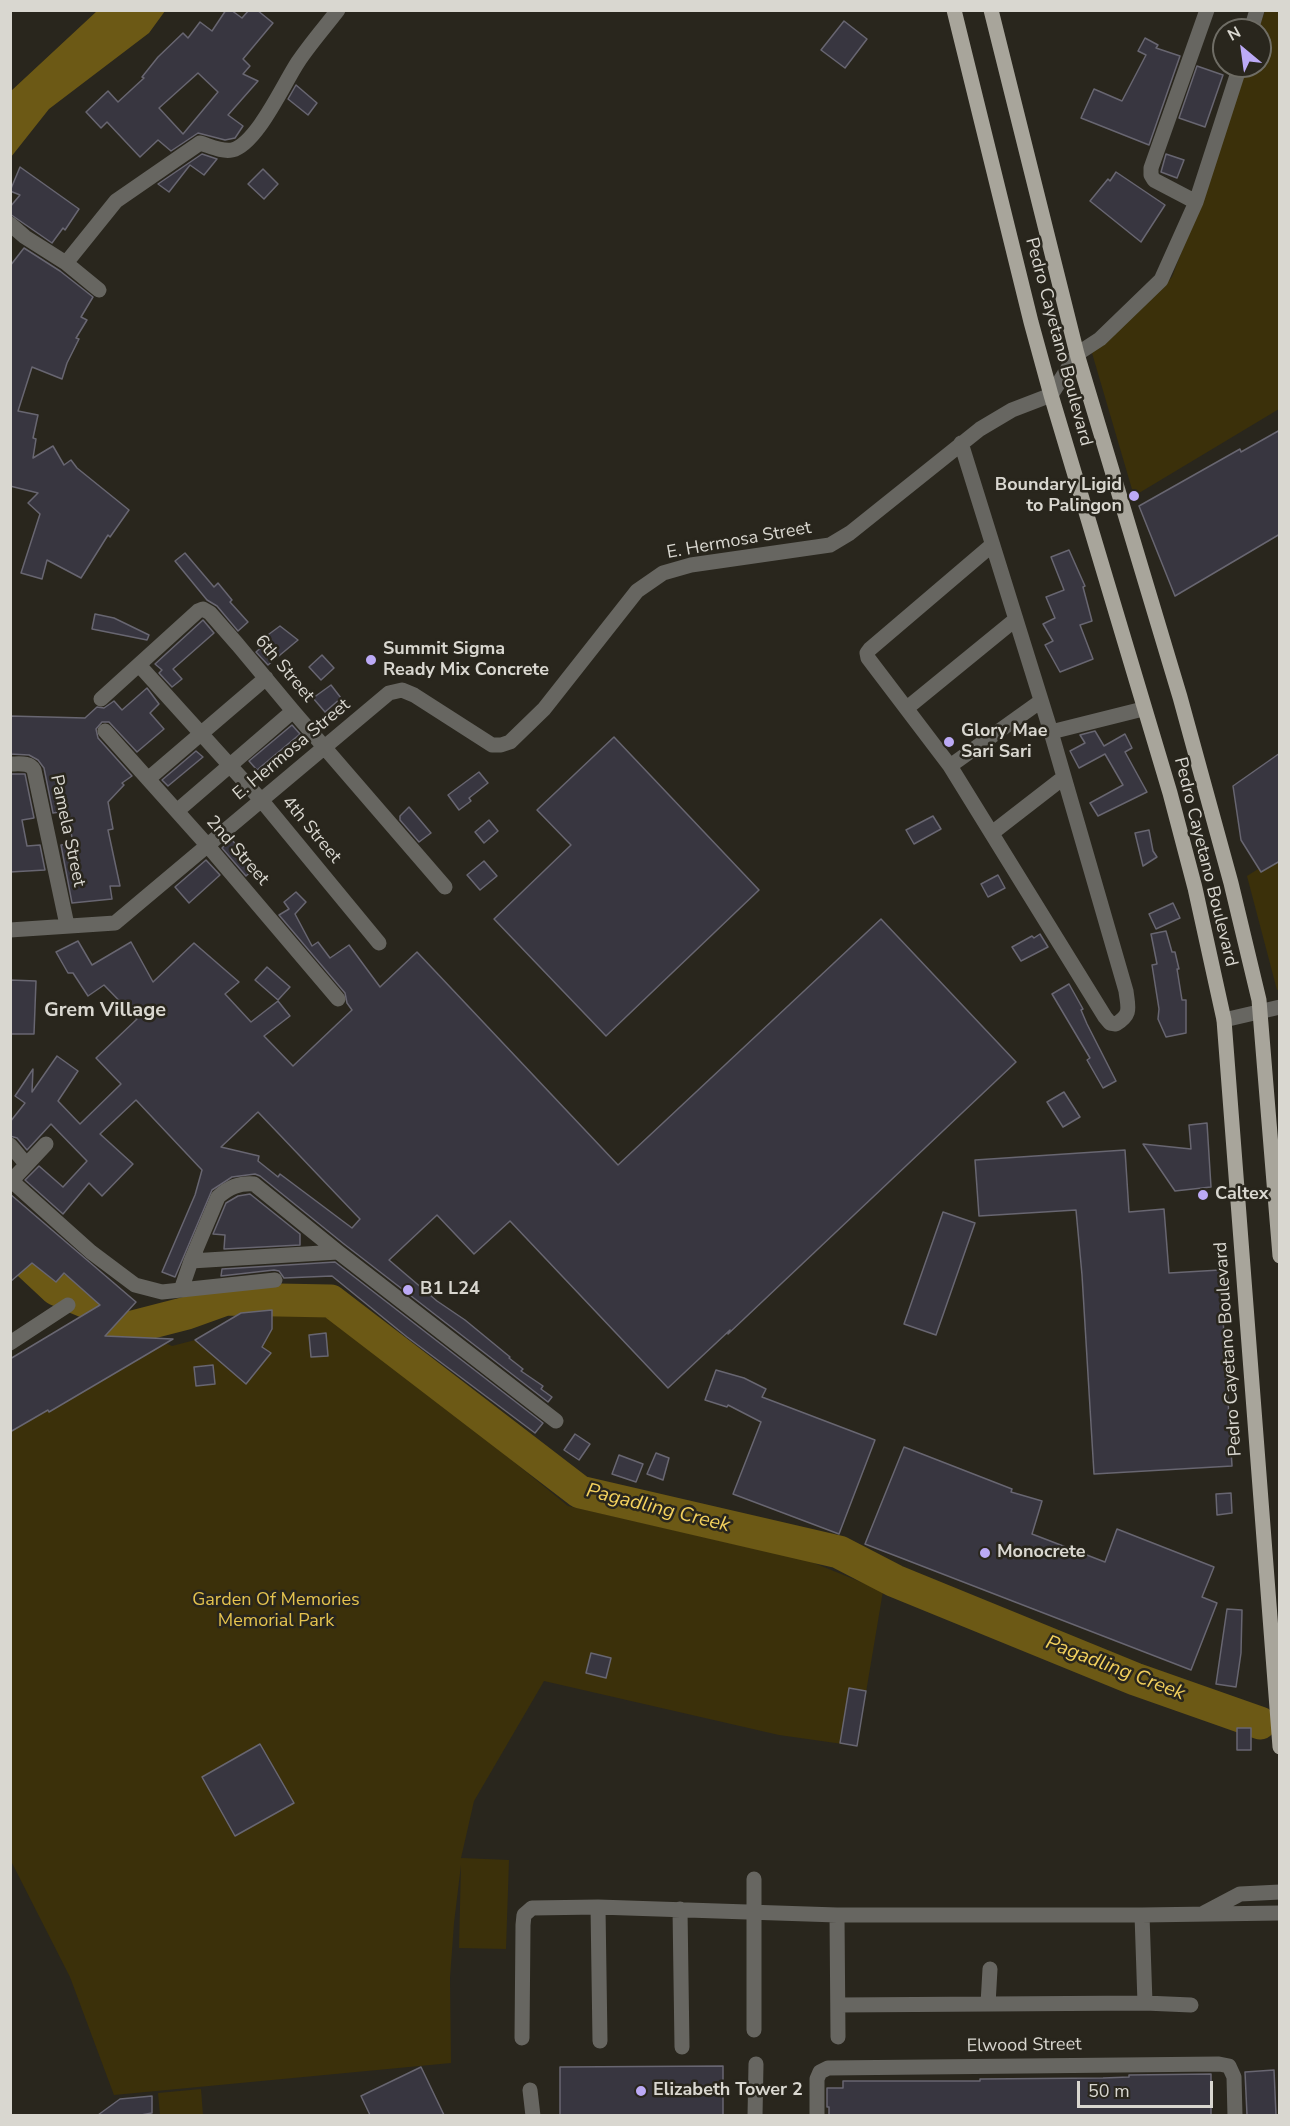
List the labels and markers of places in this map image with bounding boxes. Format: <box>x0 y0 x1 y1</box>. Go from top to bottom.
place label: Boundary Ligid to Palingon <box>995 475 1122 518</box>
marker: Boundary Ligid to Palingon <box>1127 489 1141 503</box>
place label: Summit Sigma Ready Mix Concrete <box>383 639 549 682</box>
marker: Summit Sigma Ready Mix Concrete <box>364 653 378 667</box>
place label: Glory Mae Sari Sari <box>961 721 1047 764</box>
marker: Glory Mae Sari Sari <box>942 735 956 749</box>
place label: Caltex <box>1215 1184 1269 1206</box>
marker: Caltex <box>1196 1188 1210 1202</box>
place label: B1 L24 <box>420 1279 480 1301</box>
marker: B1 L24 <box>401 1283 415 1297</box>
place label: Monocrete <box>997 1542 1086 1564</box>
marker: Monocrete <box>978 1546 992 1560</box>
place label: Elizabeth Tower 2 <box>653 2080 803 2102</box>
marker: Elizabeth Tower 2 <box>634 2084 648 2098</box>

